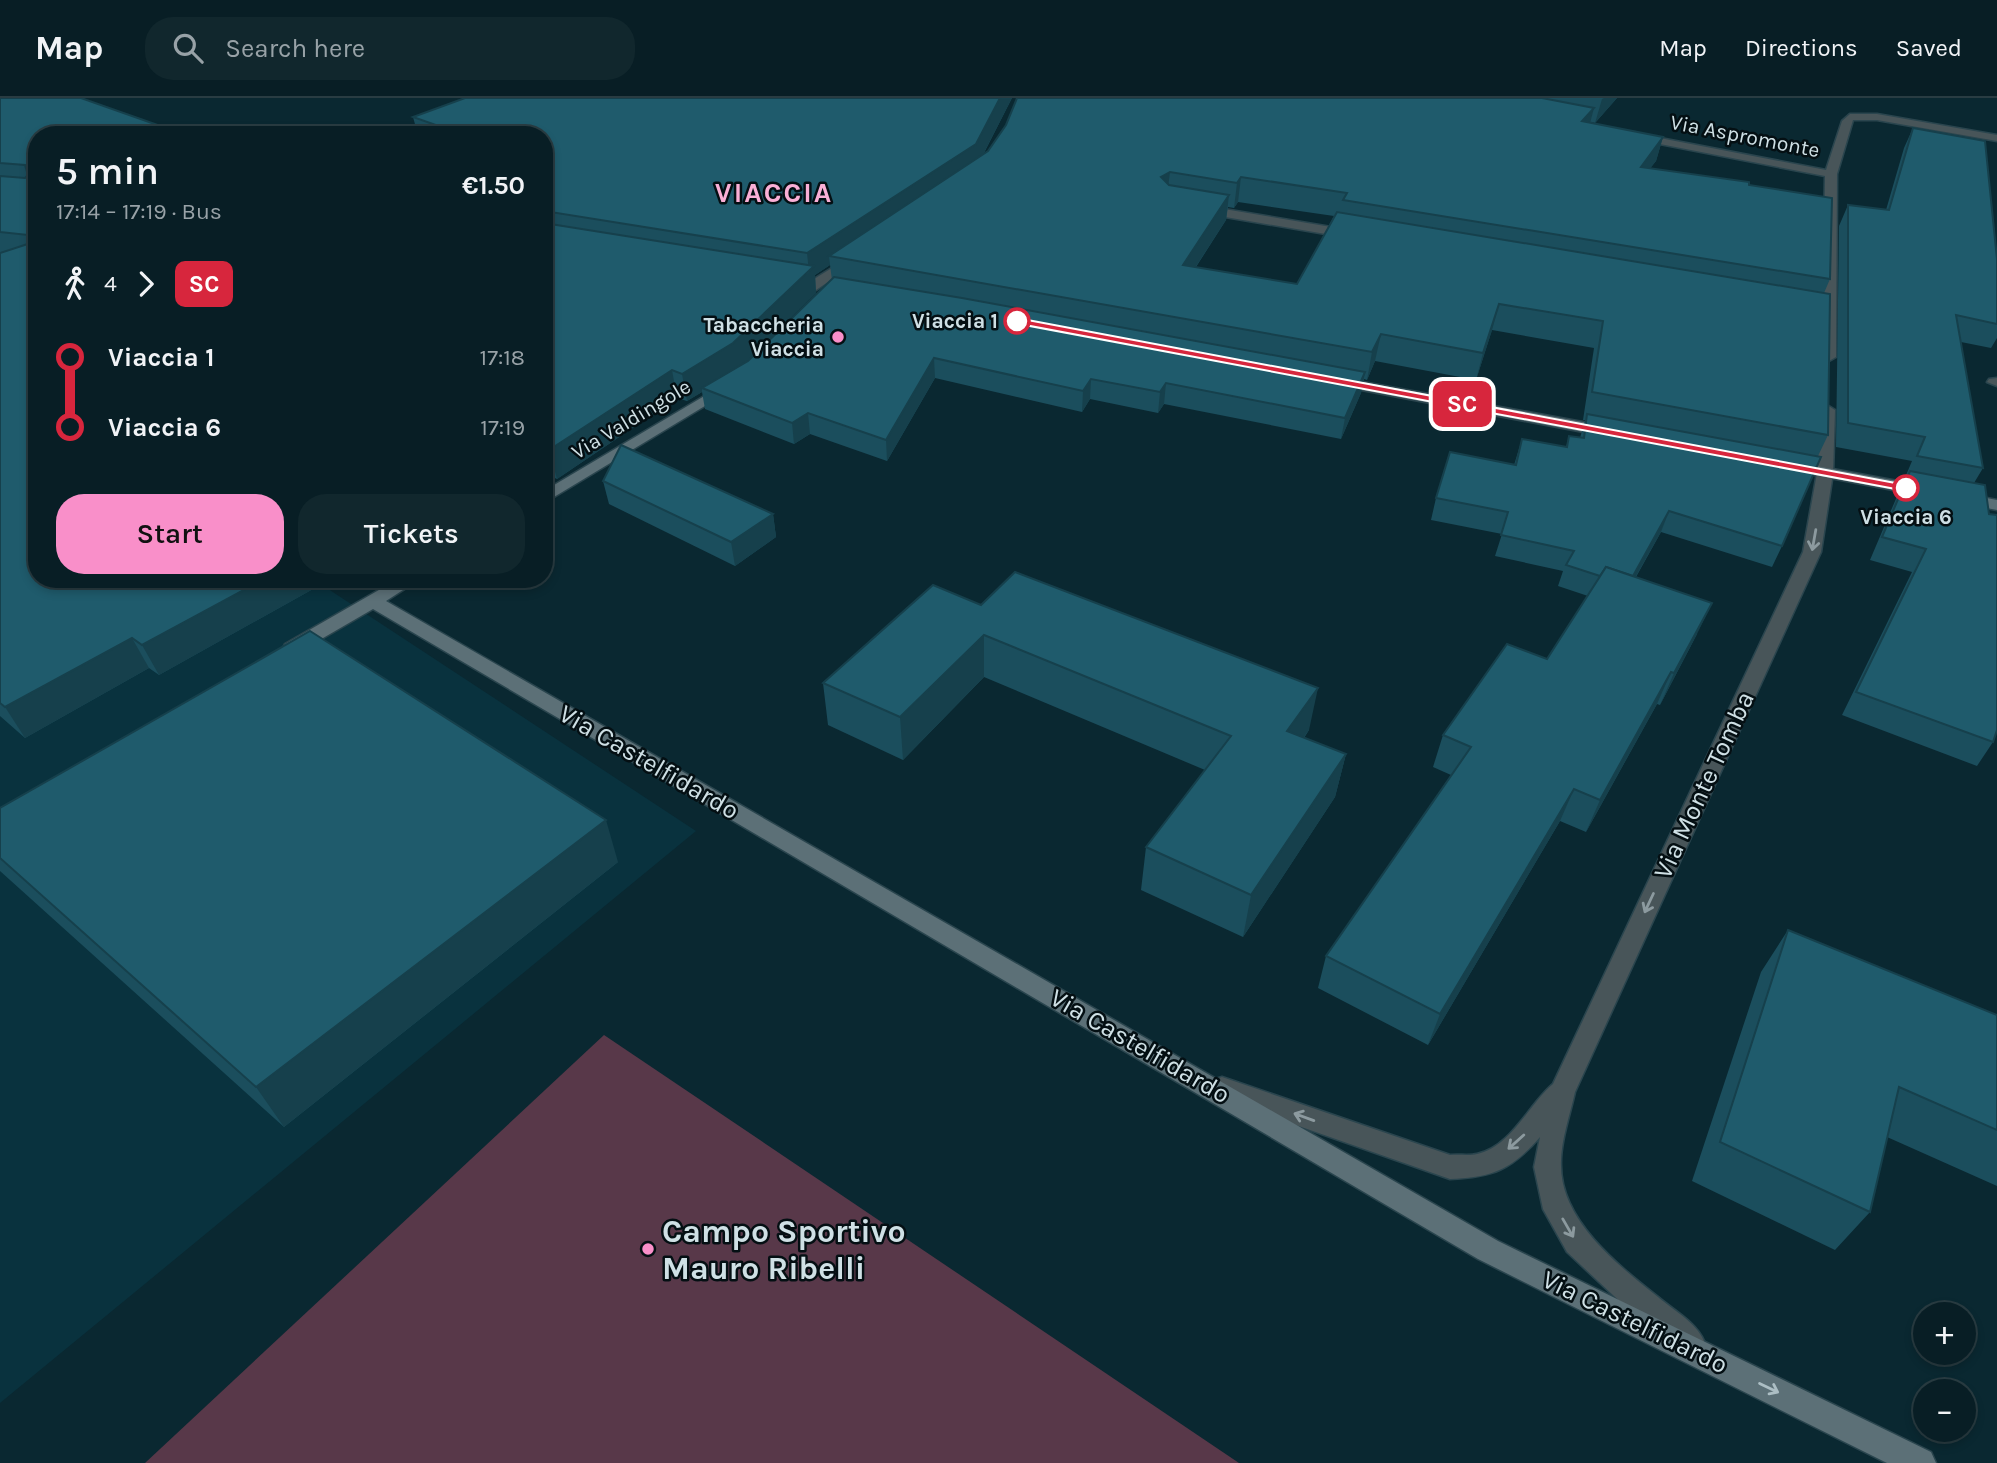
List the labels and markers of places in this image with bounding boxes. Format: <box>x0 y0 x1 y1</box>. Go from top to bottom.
marker: Viaccia 1 <box>1004 308 1030 334</box>
place label: Viaccia 1 <box>912 309 998 333</box>
place label: Tabaccheria Viaccia <box>704 313 824 361</box>
marker: Tabaccheria Viaccia <box>830 329 846 345</box>
marker: Viaccia 6 <box>1893 475 1919 501</box>
place label: Viaccia 6 <box>1860 505 1952 529</box>
place label: Campo Sportivo Mauro Ribelli <box>662 1213 906 1287</box>
marker: Campo Sportivo Mauro Ribelli <box>640 1241 656 1257</box>

